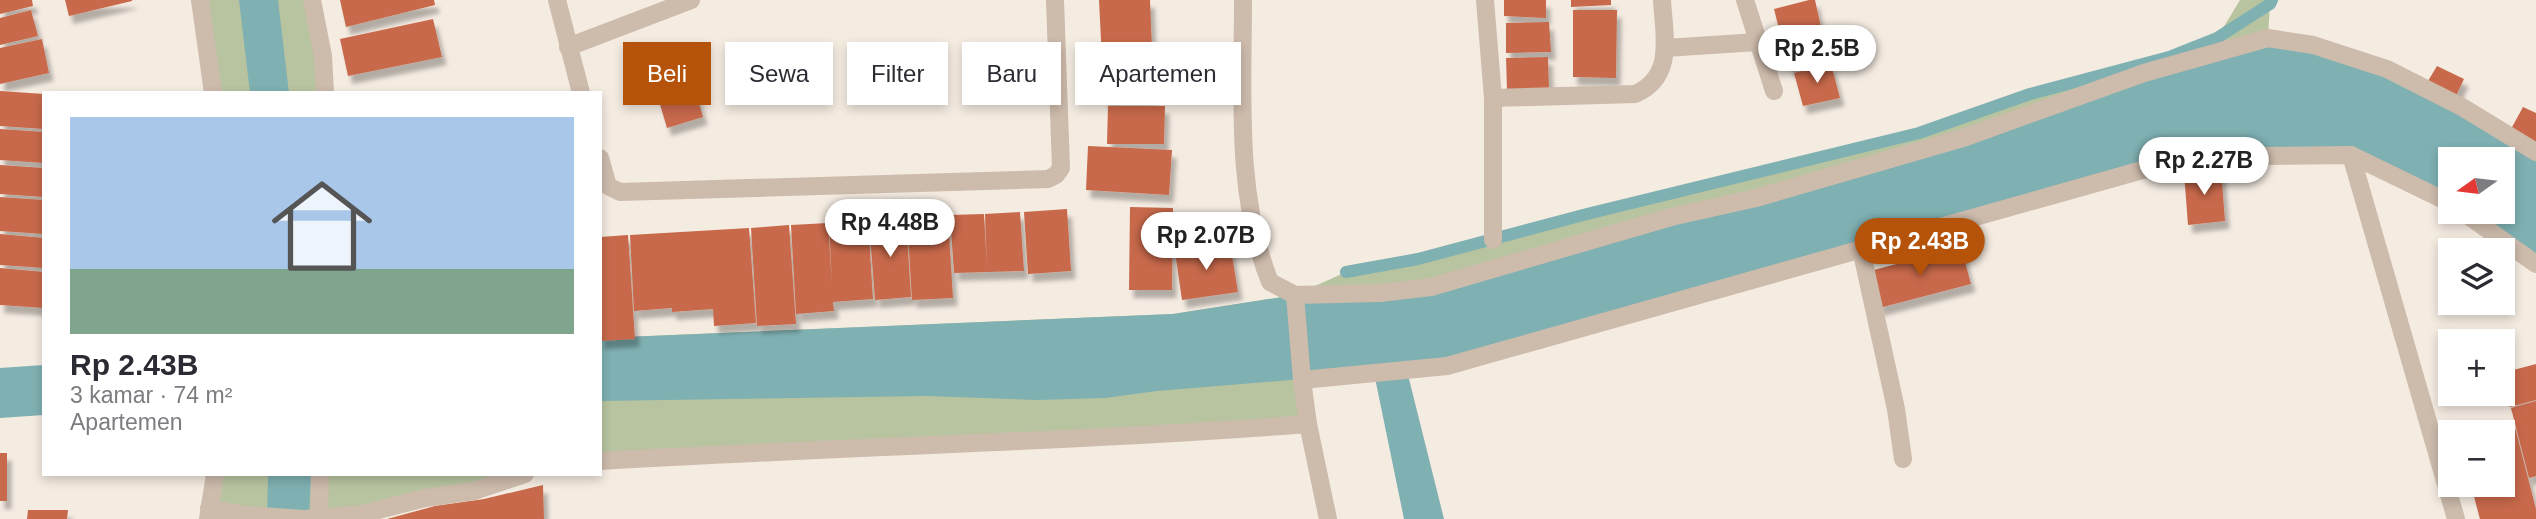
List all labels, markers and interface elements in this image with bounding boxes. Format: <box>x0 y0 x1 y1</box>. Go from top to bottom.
pin: Rp 2.5B <box>1752 25 1882 85</box>
text: Rp 2.5B <box>1774 35 1860 61</box>
chip: Beli <box>623 42 711 105</box>
chip: Sewa <box>725 42 833 105</box>
chip: Filter <box>847 42 948 105</box>
chip: Baru <box>962 42 1061 105</box>
chip: Apartemen <box>1075 42 1241 105</box>
pin: Rp 2.27B <box>2132 138 2276 197</box>
text: Rp 2.27B <box>2155 147 2253 173</box>
north arrow <box>2438 147 2515 224</box>
map controls <box>2438 147 2515 497</box>
icon: home <box>259 163 385 289</box>
pin: Rp 4.48B <box>818 200 962 259</box>
text: Rp 4.48B <box>841 209 939 235</box>
pin: Rp 2.07B <box>1134 212 1278 272</box>
pin: Rp 2.43B <box>1848 218 1992 278</box>
text: Rp 2.07B <box>1157 222 1255 248</box>
text: Rp 2.43B <box>1871 228 1969 254</box>
button: layers <box>2438 238 2515 315</box>
button: + <box>2438 329 2515 406</box>
text: Rp 2.43B <box>70 348 198 381</box>
text: 3 kamar · 74 m² <box>70 382 232 408</box>
text: Apartemen <box>70 409 183 435</box>
button: − <box>2438 420 2515 497</box>

